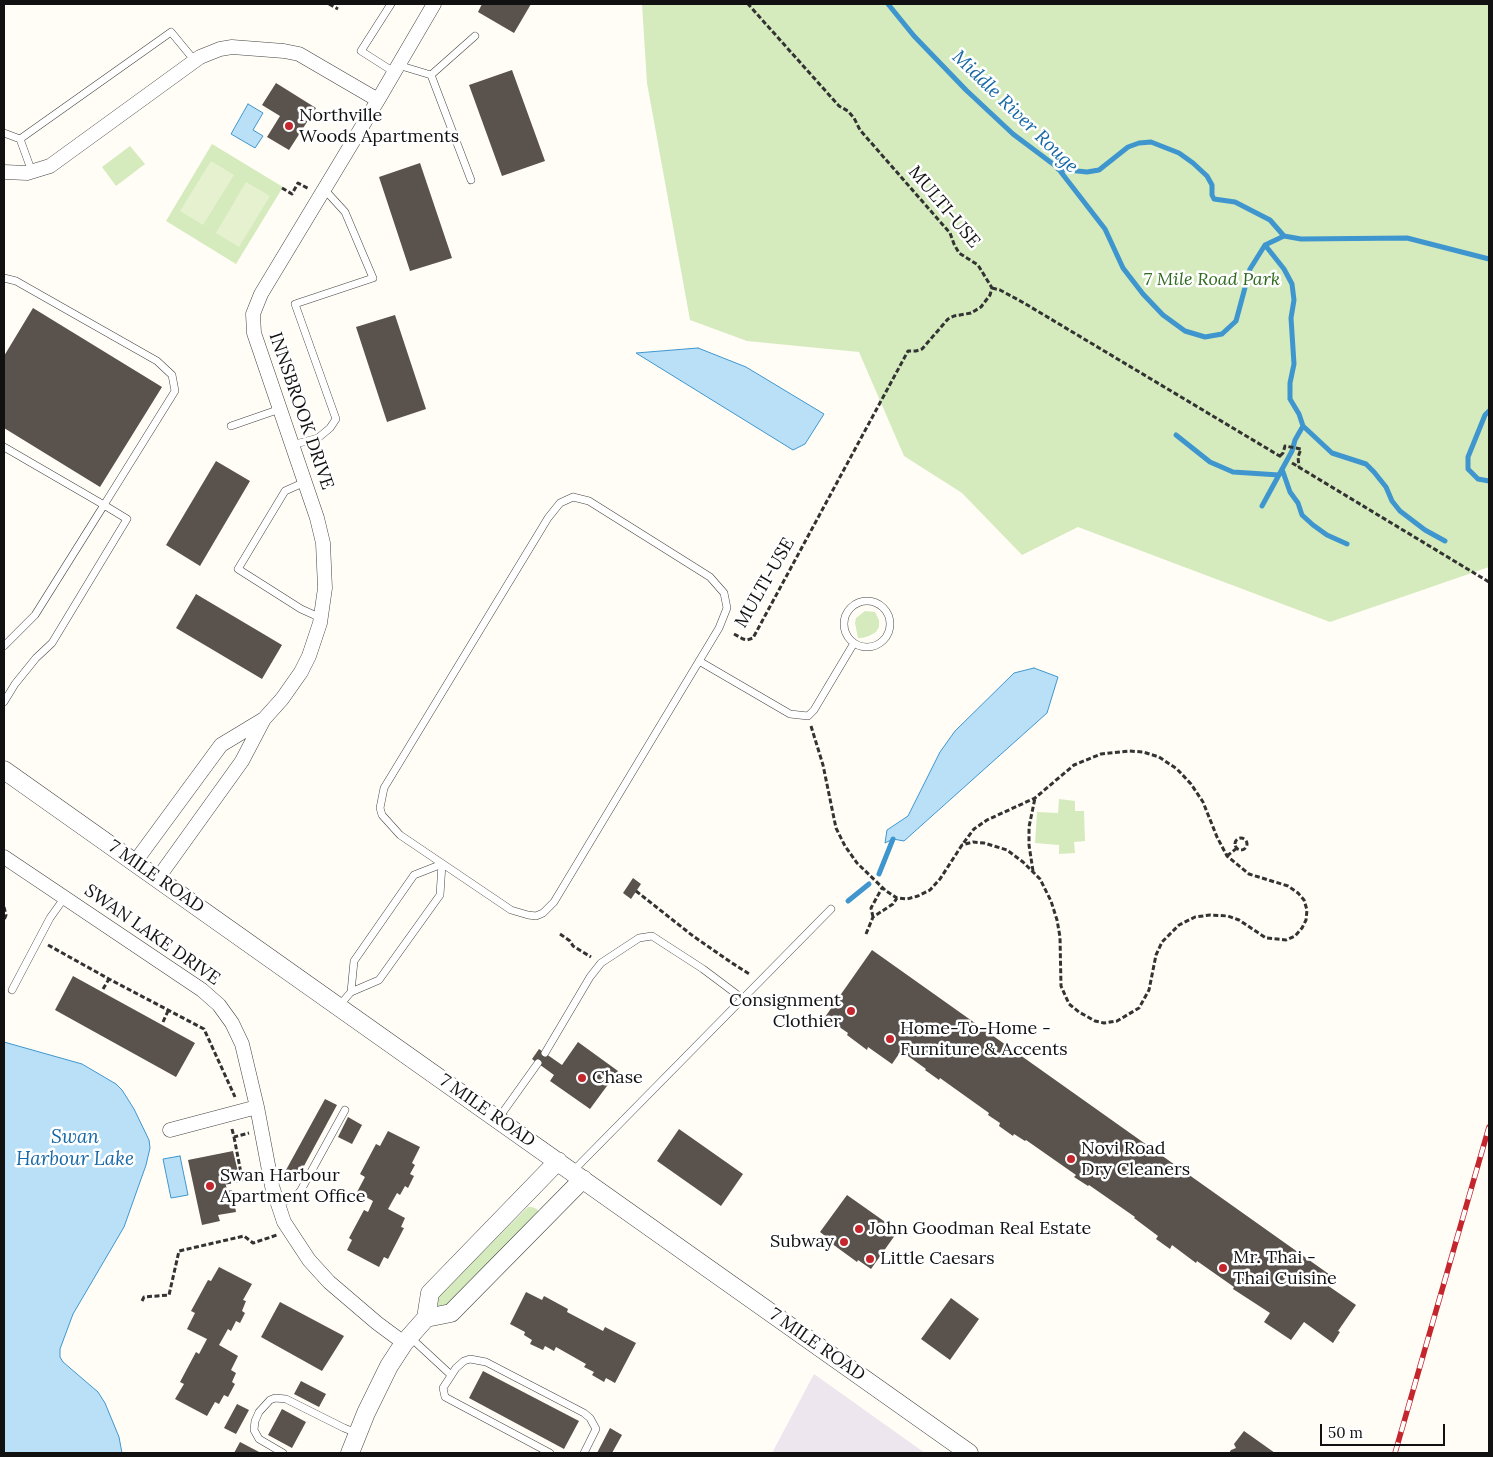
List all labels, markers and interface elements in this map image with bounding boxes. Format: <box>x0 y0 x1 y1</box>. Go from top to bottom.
water label: Middle River Rouge <box>947 46 1083 178</box>
place label: Northville Woods Apartments <box>299 105 459 148</box>
marker: Northville Woods Apartments <box>283 120 295 132</box>
street label: MULTI-USE <box>904 162 984 252</box>
park label: 7 Mile Road Park <box>1144 269 1280 291</box>
street label: INNSBROOK DRIVE <box>264 329 338 493</box>
street label: MULTI-USE <box>731 534 799 632</box>
street label: 7 MILE ROAD <box>104 836 208 918</box>
street label: SWAN LAKE DRIVE <box>80 880 224 990</box>
place label: Consignment Clothier <box>729 990 841 1032</box>
marker: Consignment Clothier <box>845 1005 857 1017</box>
place label: Home-To-Home - Furniture & Accents <box>900 1018 1068 1060</box>
marker: Home-To-Home - Furniture & Accents <box>884 1033 896 1045</box>
place label: Chase <box>592 1067 643 1089</box>
street label: 7 MILE ROAD <box>435 1070 539 1152</box>
marker: Chase <box>576 1072 588 1084</box>
water label: Swan Harbour Lake <box>16 1127 134 1171</box>
place label: Novi Road Dry Cleaners <box>1081 1138 1190 1180</box>
marker: Novi Road Dry Cleaners <box>1065 1153 1077 1165</box>
place label: Swan Harbour Apartment Office <box>220 1165 366 1208</box>
marker: Swan Harbour Apartment Office <box>204 1180 216 1192</box>
place label: John Goodman Real Estate <box>869 1218 1091 1240</box>
marker: John Goodman Real Estate <box>853 1223 865 1235</box>
place label: Subway <box>770 1231 834 1253</box>
marker: Subway <box>838 1236 850 1248</box>
place label: Mr. Thai - Thai Cuisine <box>1233 1247 1337 1290</box>
place label: Little Caesars <box>880 1248 995 1270</box>
marker: Little Caesars <box>864 1253 876 1265</box>
marker: Mr. Thai - Thai Cuisine <box>1217 1262 1229 1274</box>
street label: 7 MILE ROAD <box>765 1304 869 1386</box>
scale bar <box>1323 1414 1448 1446</box>
text: 50 m <box>1328 1423 1363 1442</box>

